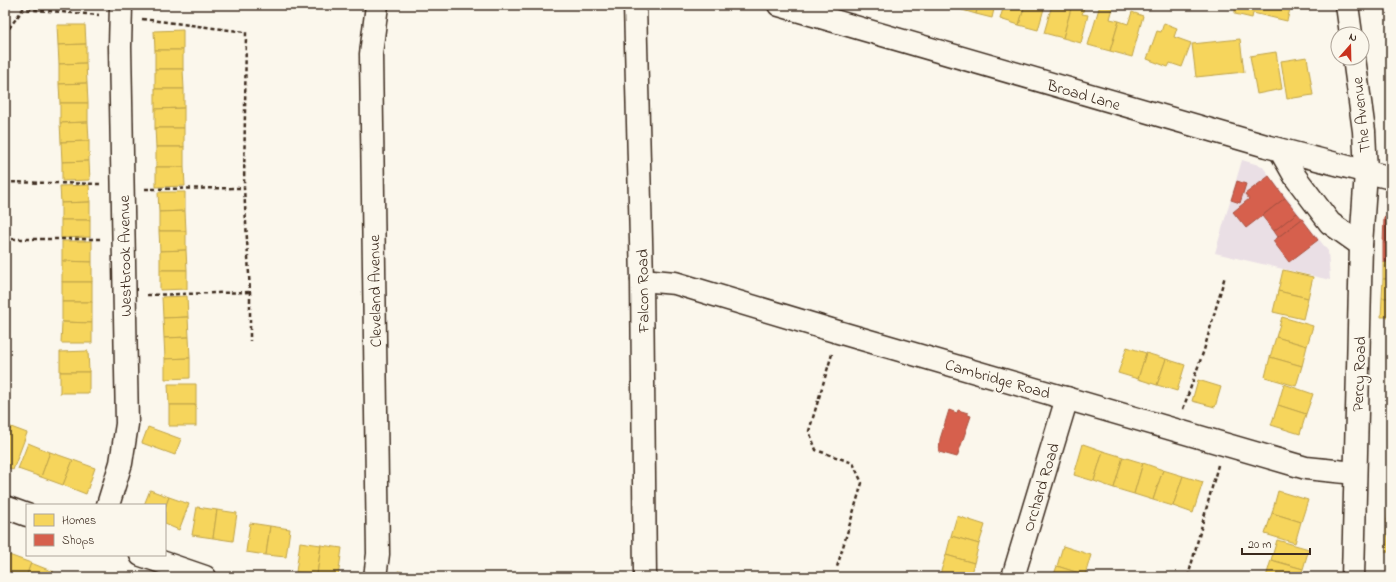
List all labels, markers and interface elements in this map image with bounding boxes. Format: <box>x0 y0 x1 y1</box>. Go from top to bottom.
north arrow <box>1330 26 1370 66</box>
text: N <box>1347 29 1359 46</box>
street label: Broad Lane <box>1043 74 1124 118</box>
street label: The Avenue <box>1346 75 1378 154</box>
street label: Westbrook Avenue <box>113 194 139 317</box>
street label: Cleveland Avenue <box>363 234 389 347</box>
street label: Falcon Road <box>631 249 657 334</box>
street label: Percy Road <box>1347 336 1373 412</box>
street label: Cambridge Road <box>942 353 1053 406</box>
street label: Orchard Road <box>1017 440 1067 535</box>
legend <box>26 504 166 556</box>
text: Homes <box>62 512 96 530</box>
scale bar <box>1242 530 1310 556</box>
text: Shops <box>62 532 94 550</box>
text: 20 m <box>1248 536 1271 554</box>

